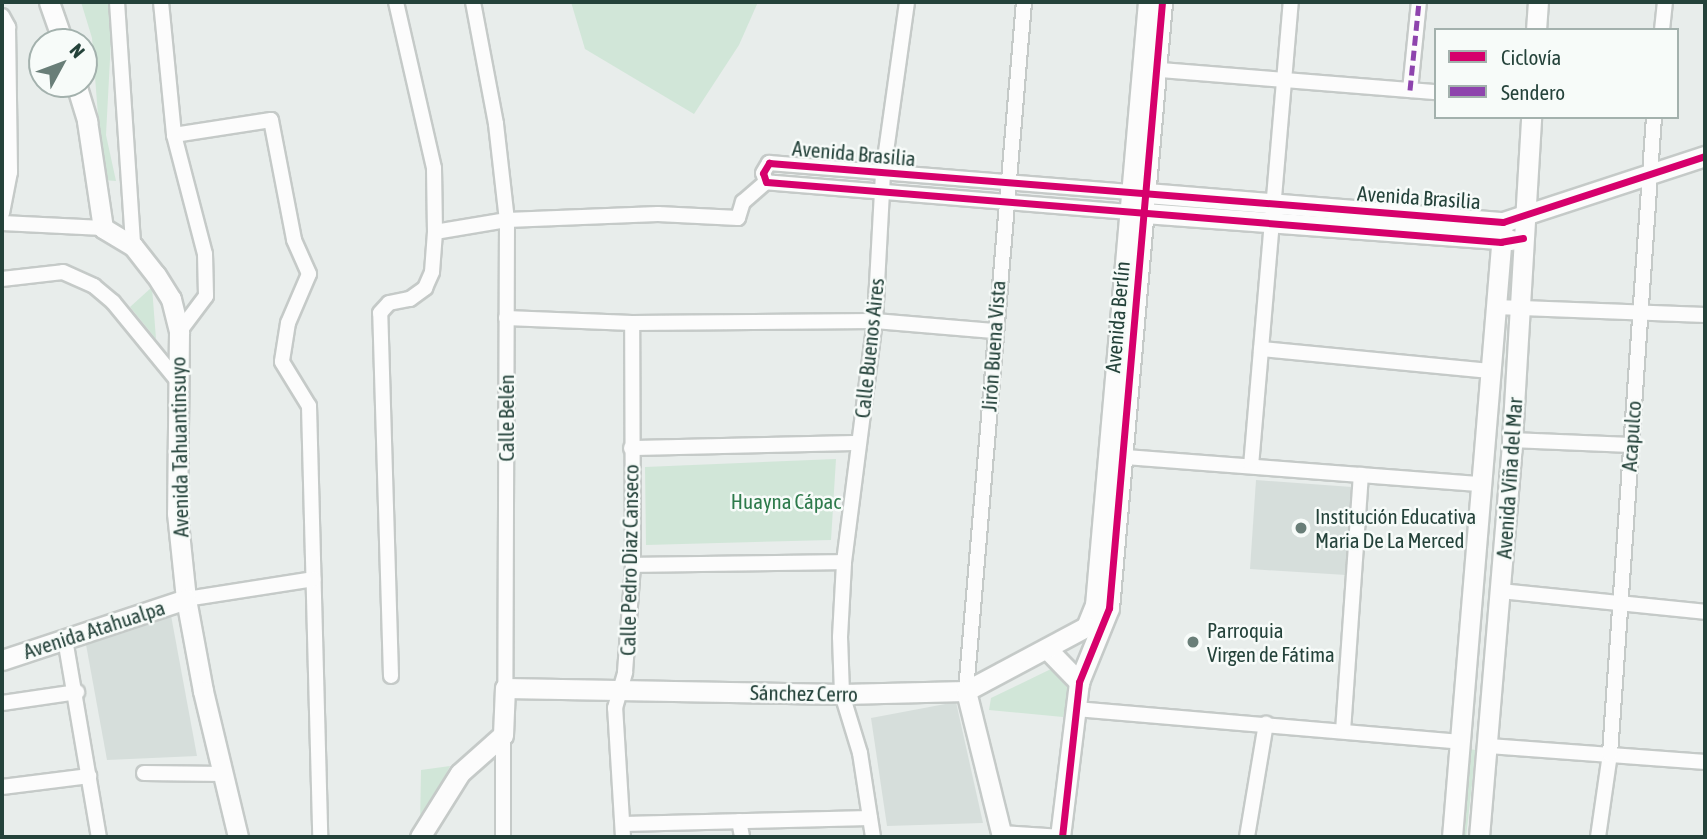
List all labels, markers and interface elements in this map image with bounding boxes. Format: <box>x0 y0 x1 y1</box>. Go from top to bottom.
north arrow <box>28 28 98 98</box>
legend <box>1434 28 1679 119</box>
text: N <box>65 39 89 62</box>
text: Ciclovía <box>1501 45 1561 69</box>
text: Sendero <box>1501 80 1565 104</box>
street label: Avenida Brasilia <box>791 135 917 171</box>
street label: Avenida Brasilia <box>1356 180 1482 214</box>
street label: Avenida Berlín <box>1100 260 1134 374</box>
street label: Calle Buenos Aires <box>849 277 889 419</box>
street label: Jirón Buena Vista <box>976 280 1010 412</box>
street label: Avenida Tahuantinsuyo <box>165 356 193 538</box>
street label: Calle Belén <box>493 374 519 462</box>
street label: Avenida Viña del Mar <box>1491 396 1527 560</box>
street label: Acapulco <box>1616 400 1646 472</box>
street label: Calle Pedro Diaz Canseco <box>615 464 643 656</box>
park label: Huayna Cápac <box>731 488 841 514</box>
place label: Institución Educativa Maria De La Merced <box>1315 503 1476 553</box>
marker: Institución Educativa Maria De La Merced <box>1293 520 1309 536</box>
street label: Avenida Atahualpa <box>20 594 168 664</box>
place label: Parroquia Virgen de Fátima <box>1207 617 1335 667</box>
marker: Parroquia Virgen de Fátima <box>1185 634 1201 650</box>
street label: Sánchez Cerro <box>750 679 858 707</box>

